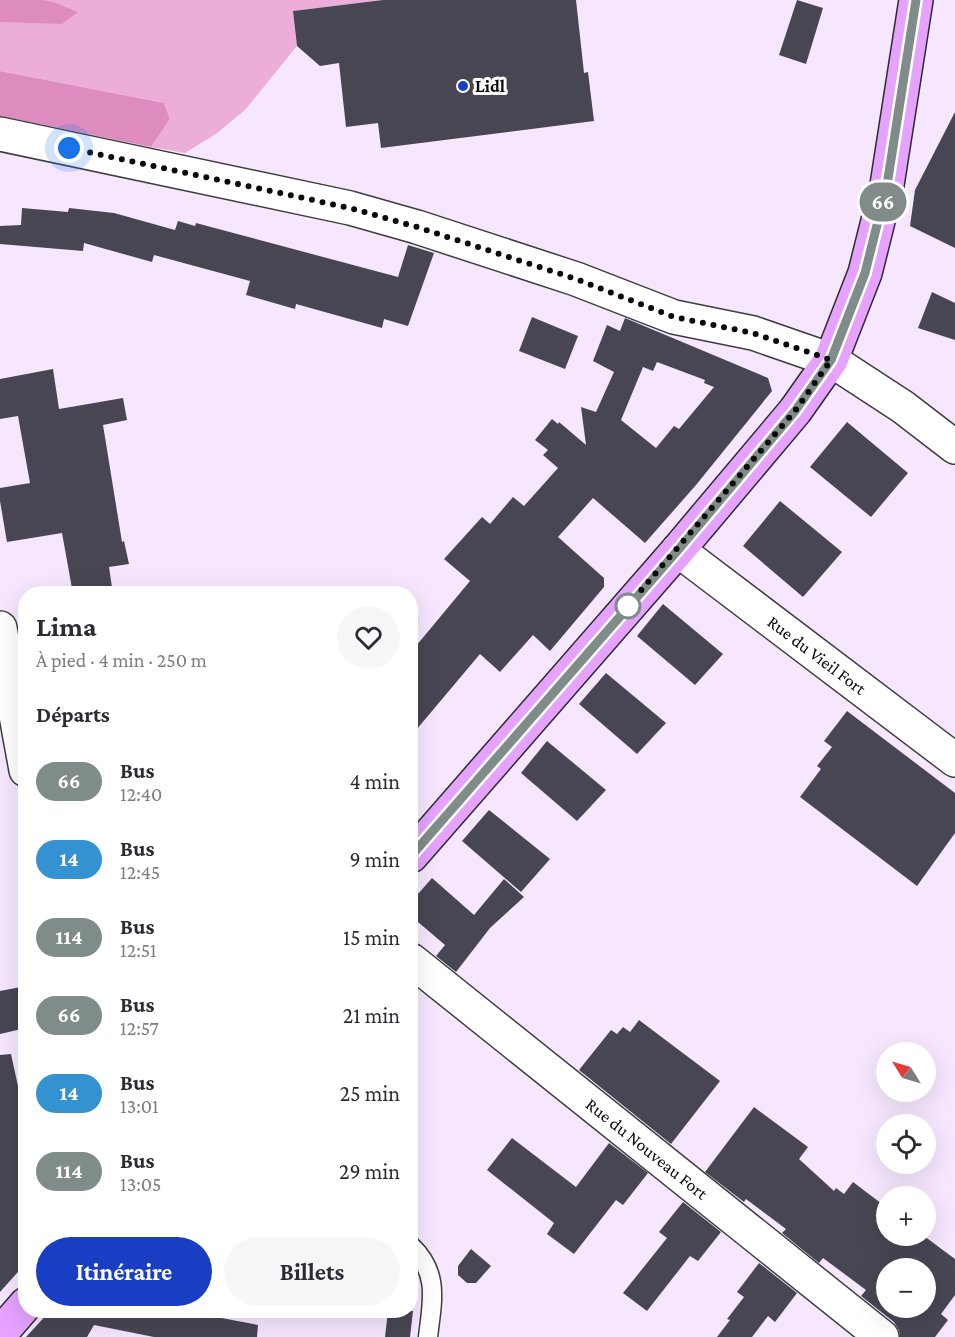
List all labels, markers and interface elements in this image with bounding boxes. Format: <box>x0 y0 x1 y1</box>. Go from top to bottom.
place label: Lidl <box>475 76 505 96</box>
marker: Lidl <box>456 79 470 93</box>
your location <box>54 133 84 163</box>
line badge: 66 <box>856 182 910 222</box>
text: 66 <box>872 190 894 214</box>
unlabelled marker <box>615 593 641 619</box>
button: heart <box>337 606 400 669</box>
text: Lima <box>36 611 97 642</box>
street label: Rue du Vieil Fort <box>763 611 871 699</box>
text: À pied · 4 min · 250 m <box>36 649 207 671</box>
text: Départs <box>36 702 110 727</box>
text: Bus <box>120 758 154 783</box>
text: 66 <box>58 769 80 793</box>
text: 4 min <box>349 769 400 794</box>
text: 12:40 <box>120 783 162 805</box>
text: Bus <box>120 836 154 861</box>
text: 14 <box>59 847 79 871</box>
text: 9 min <box>349 847 400 872</box>
text: 12:45 <box>120 861 160 883</box>
text: Bus <box>120 914 154 939</box>
text: 114 <box>55 925 83 949</box>
text: 15 min <box>343 925 400 950</box>
text: 12:51 <box>120 939 157 961</box>
text: Bus <box>120 992 154 1017</box>
text: 66 <box>58 1003 80 1027</box>
text: 21 min <box>343 1003 400 1028</box>
text: 12:57 <box>120 1017 159 1039</box>
north arrow <box>876 1042 936 1102</box>
map controls <box>876 1042 936 1318</box>
text: Bus <box>120 1070 154 1095</box>
text: 14 <box>59 1081 79 1105</box>
text: 25 min <box>340 1081 400 1106</box>
street label: Rue du Nouveau Fort <box>582 1094 713 1204</box>
text: 13:01 <box>120 1095 159 1117</box>
button: locate <box>876 1114 936 1174</box>
text: Bus <box>120 1148 154 1173</box>
text: 114 <box>55 1159 83 1183</box>
text: 29 min <box>339 1159 400 1184</box>
text: 13:05 <box>120 1173 161 1195</box>
button: + <box>876 1186 936 1246</box>
button: Itinéraire <box>36 1237 212 1306</box>
button: Billets <box>224 1237 400 1306</box>
button: − <box>876 1258 936 1318</box>

